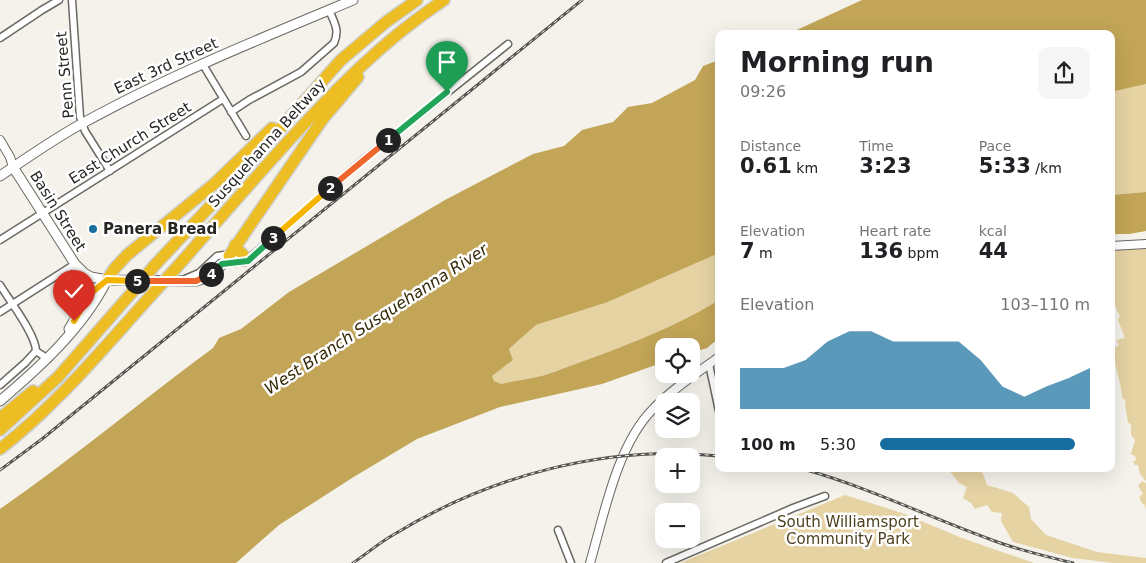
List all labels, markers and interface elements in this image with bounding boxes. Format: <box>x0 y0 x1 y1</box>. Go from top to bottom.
street label: Penn Street <box>52 31 78 119</box>
street label: East 3rd Street <box>111 34 221 98</box>
pin <box>426 41 468 92</box>
text: Morning run <box>740 46 934 79</box>
button: share <box>1038 47 1090 99</box>
icon: arrive <box>433 48 461 76</box>
street label: Susquehanna Beltway <box>205 75 330 211</box>
text: 09:26 <box>740 82 786 101</box>
street label: East Church Street <box>66 98 194 188</box>
pin: 1 <box>376 128 400 152</box>
text: 1 <box>384 132 393 148</box>
text: Distance <box>740 138 801 154</box>
text: Time <box>859 138 894 154</box>
text: Pace <box>979 138 1011 154</box>
text: 0.61 <box>740 154 792 178</box>
text: 3:23 <box>859 154 912 178</box>
text: 5:33 <box>979 154 1031 178</box>
text: km <box>792 160 818 176</box>
text: /km <box>1031 160 1062 176</box>
street label: Basin Street <box>26 168 90 255</box>
pin: 2 <box>318 176 342 200</box>
text: 2 <box>326 180 335 196</box>
place label: Panera Bread <box>103 220 217 238</box>
marker: Panera Bread <box>87 223 99 235</box>
text: Elevation <box>740 223 805 239</box>
text: Heart rate <box>859 223 931 239</box>
text: kcal <box>979 223 1007 239</box>
pin: 3 <box>260 226 286 250</box>
text: 3 <box>269 230 278 246</box>
water label: West Branch Susquehanna River <box>261 239 492 398</box>
text: 7 <box>740 239 755 263</box>
text: 136 <box>859 239 903 263</box>
text: 44 <box>979 239 1008 263</box>
text: m <box>755 245 773 261</box>
text: bpm <box>903 245 939 261</box>
pin: 4 <box>198 262 224 286</box>
text: 4 <box>207 266 216 282</box>
pin: 5 <box>124 268 150 294</box>
pin <box>53 270 95 321</box>
text: 5 <box>133 273 142 289</box>
icon: check <box>60 277 88 305</box>
text: Elevation <box>740 295 814 314</box>
text: 103–110 m <box>1000 295 1090 314</box>
map controls <box>655 338 700 548</box>
button: locate <box>655 338 700 383</box>
button: layers <box>655 393 700 438</box>
text: 100 m <box>740 435 796 454</box>
text: 5:30 <box>820 435 856 454</box>
button: + <box>655 448 700 493</box>
button: − <box>655 503 700 548</box>
park label: South Williamsport Community Park <box>777 513 919 548</box>

